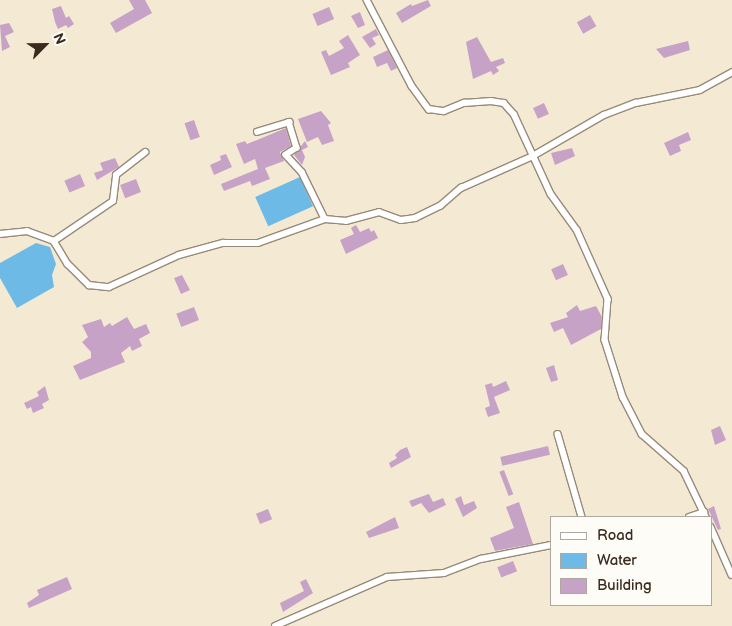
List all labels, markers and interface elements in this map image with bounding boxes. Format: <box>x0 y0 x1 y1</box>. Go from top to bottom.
north arrow <box>20 20 70 70</box>
text: N <box>49 31 69 47</box>
legend <box>550 516 712 606</box>
text: Road <box>597 526 633 545</box>
text: Water <box>597 551 637 570</box>
text: Building <box>597 576 652 595</box>

